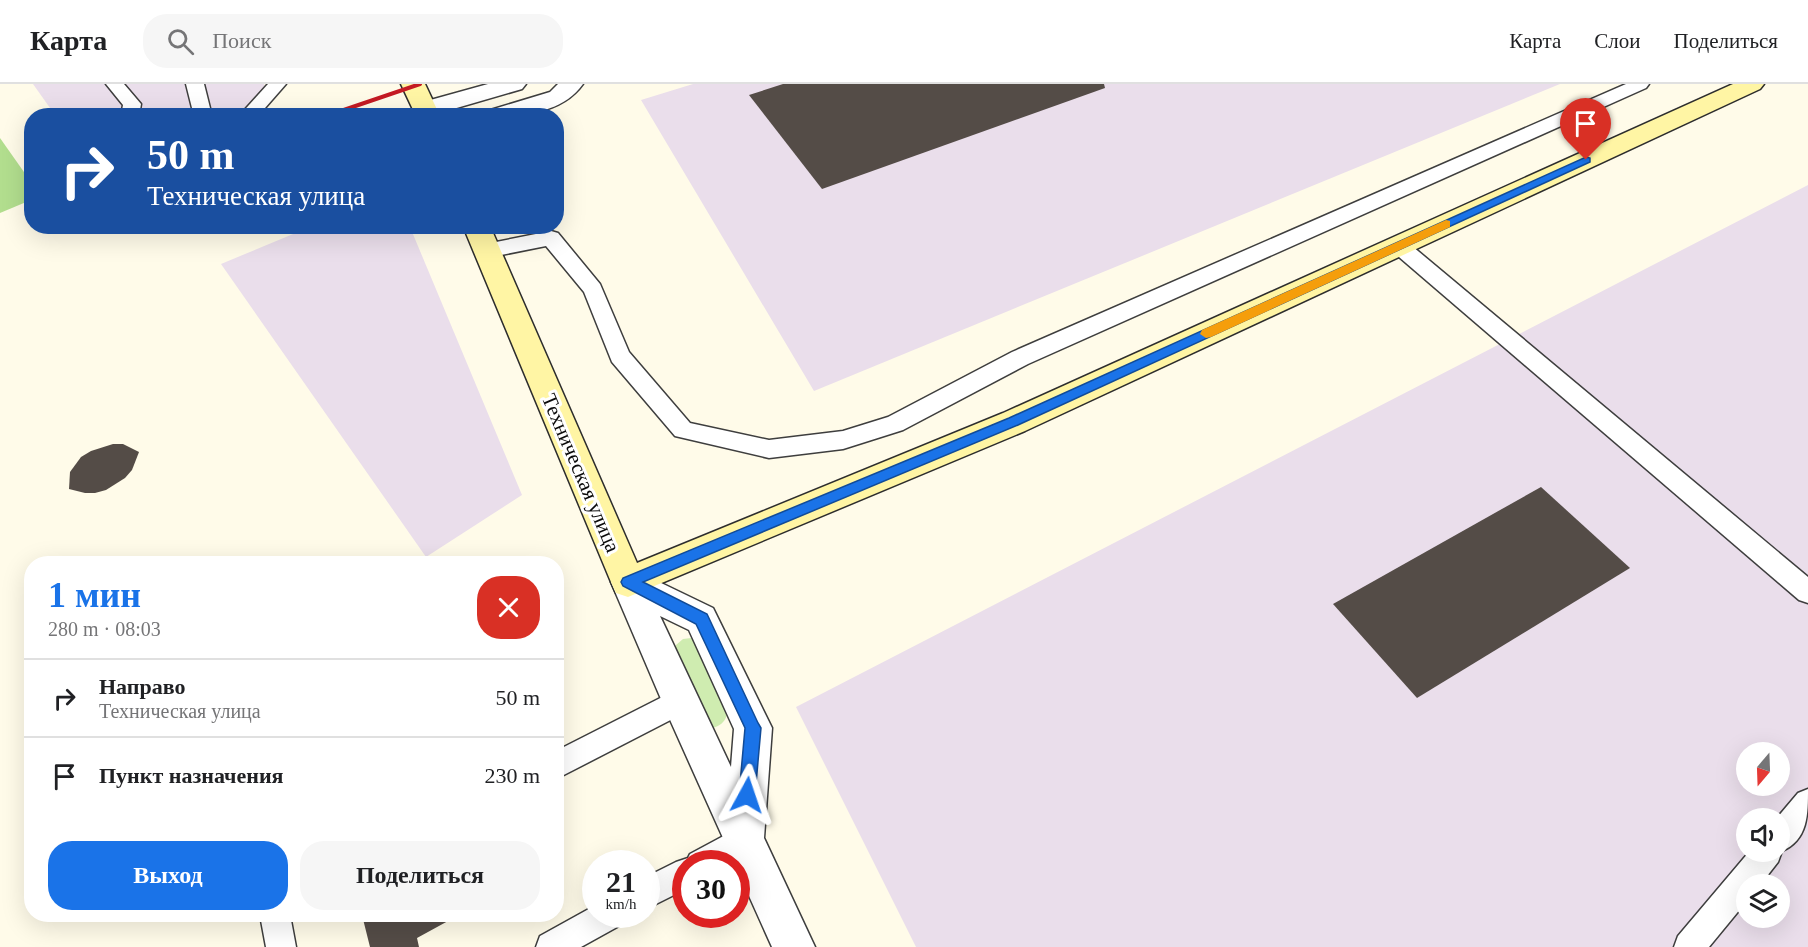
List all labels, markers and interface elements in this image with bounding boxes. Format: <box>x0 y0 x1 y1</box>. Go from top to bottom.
search box <box>143 14 563 68</box>
text: Карта <box>30 25 107 56</box>
icon: search <box>164 25 197 58</box>
text: Поиск <box>212 28 271 53</box>
text: Карта <box>1509 29 1561 53</box>
text: Слои <box>1594 29 1640 53</box>
text: Поделиться <box>1673 29 1778 53</box>
pin <box>1560 98 1611 160</box>
icon: arrive <box>1569 107 1602 140</box>
icon: right <box>48 132 126 210</box>
text: 50 m <box>147 132 235 178</box>
text: Техническая улица <box>147 181 365 211</box>
street label: Техническая улица <box>537 390 625 556</box>
text: 1 мин <box>48 575 141 615</box>
button: close <box>477 576 540 639</box>
text: 280 m · 08:03 <box>48 618 161 640</box>
text: Направо <box>99 674 185 699</box>
icon: right <box>48 682 81 715</box>
text: 50 m <box>495 685 540 710</box>
text: Техническая улица <box>99 700 261 722</box>
north arrow <box>1736 742 1790 796</box>
map controls <box>1736 742 1790 928</box>
icon: arrive <box>48 760 81 793</box>
text: Пункт назначения <box>99 763 284 788</box>
text: 230 m <box>484 763 540 788</box>
position arrow <box>715 763 779 827</box>
button: sound <box>1736 808 1790 862</box>
button: Выход <box>48 841 288 910</box>
button: Поделиться <box>300 841 540 910</box>
speed limit sign: 30 <box>672 850 750 928</box>
text: 21 <box>606 865 636 898</box>
button: layers <box>1736 874 1790 928</box>
text: km/h <box>606 896 636 912</box>

